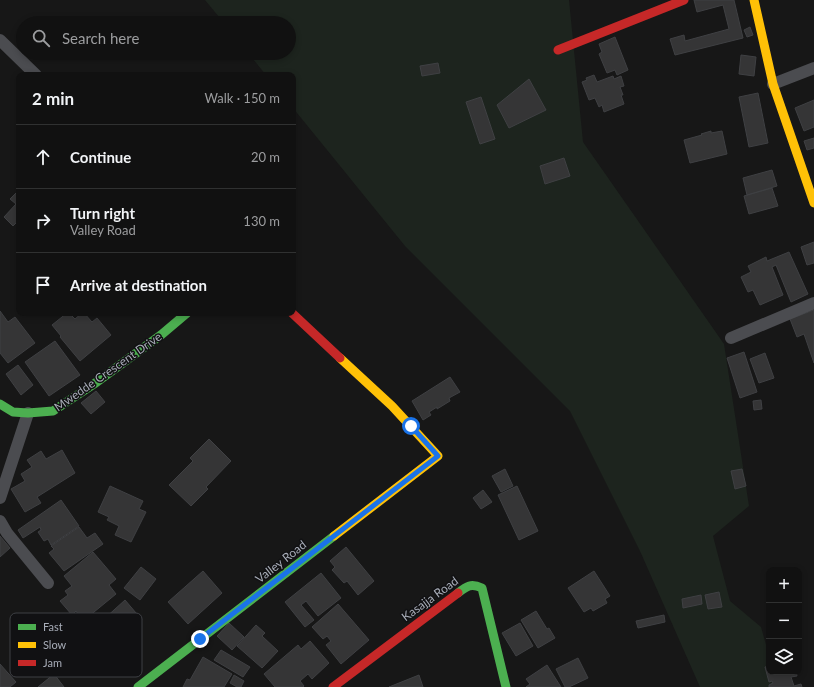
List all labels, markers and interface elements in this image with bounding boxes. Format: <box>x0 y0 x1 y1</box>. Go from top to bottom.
search box <box>16 16 296 60</box>
icon: search <box>30 27 52 49</box>
text: Search here <box>62 29 139 47</box>
text: 2 min <box>32 88 74 109</box>
text: Walk · 150 m <box>204 90 280 106</box>
icon: ahead <box>32 146 54 168</box>
text: Continue <box>70 148 131 166</box>
text: 20 m <box>251 149 280 165</box>
text: Turn right <box>70 204 135 222</box>
icon: right <box>32 210 54 232</box>
text: 130 m <box>243 213 280 229</box>
text: Valley Road <box>70 222 136 238</box>
icon: arrive <box>32 274 54 296</box>
text: Arrive at destination <box>70 276 207 294</box>
street label: Mwedde Crescent Drive <box>51 329 164 414</box>
route start <box>402 417 420 435</box>
street label: Valley Road <box>252 537 309 586</box>
map controls <box>766 567 802 675</box>
button: + <box>766 567 802 603</box>
street label: Kasajja Road <box>398 573 461 624</box>
button: − <box>766 603 802 639</box>
legend <box>10 613 142 677</box>
text: Fast <box>43 620 63 633</box>
route end <box>191 630 209 648</box>
text: Slow <box>43 638 67 651</box>
button: layers <box>766 639 802 675</box>
text: Jam <box>43 656 62 669</box>

